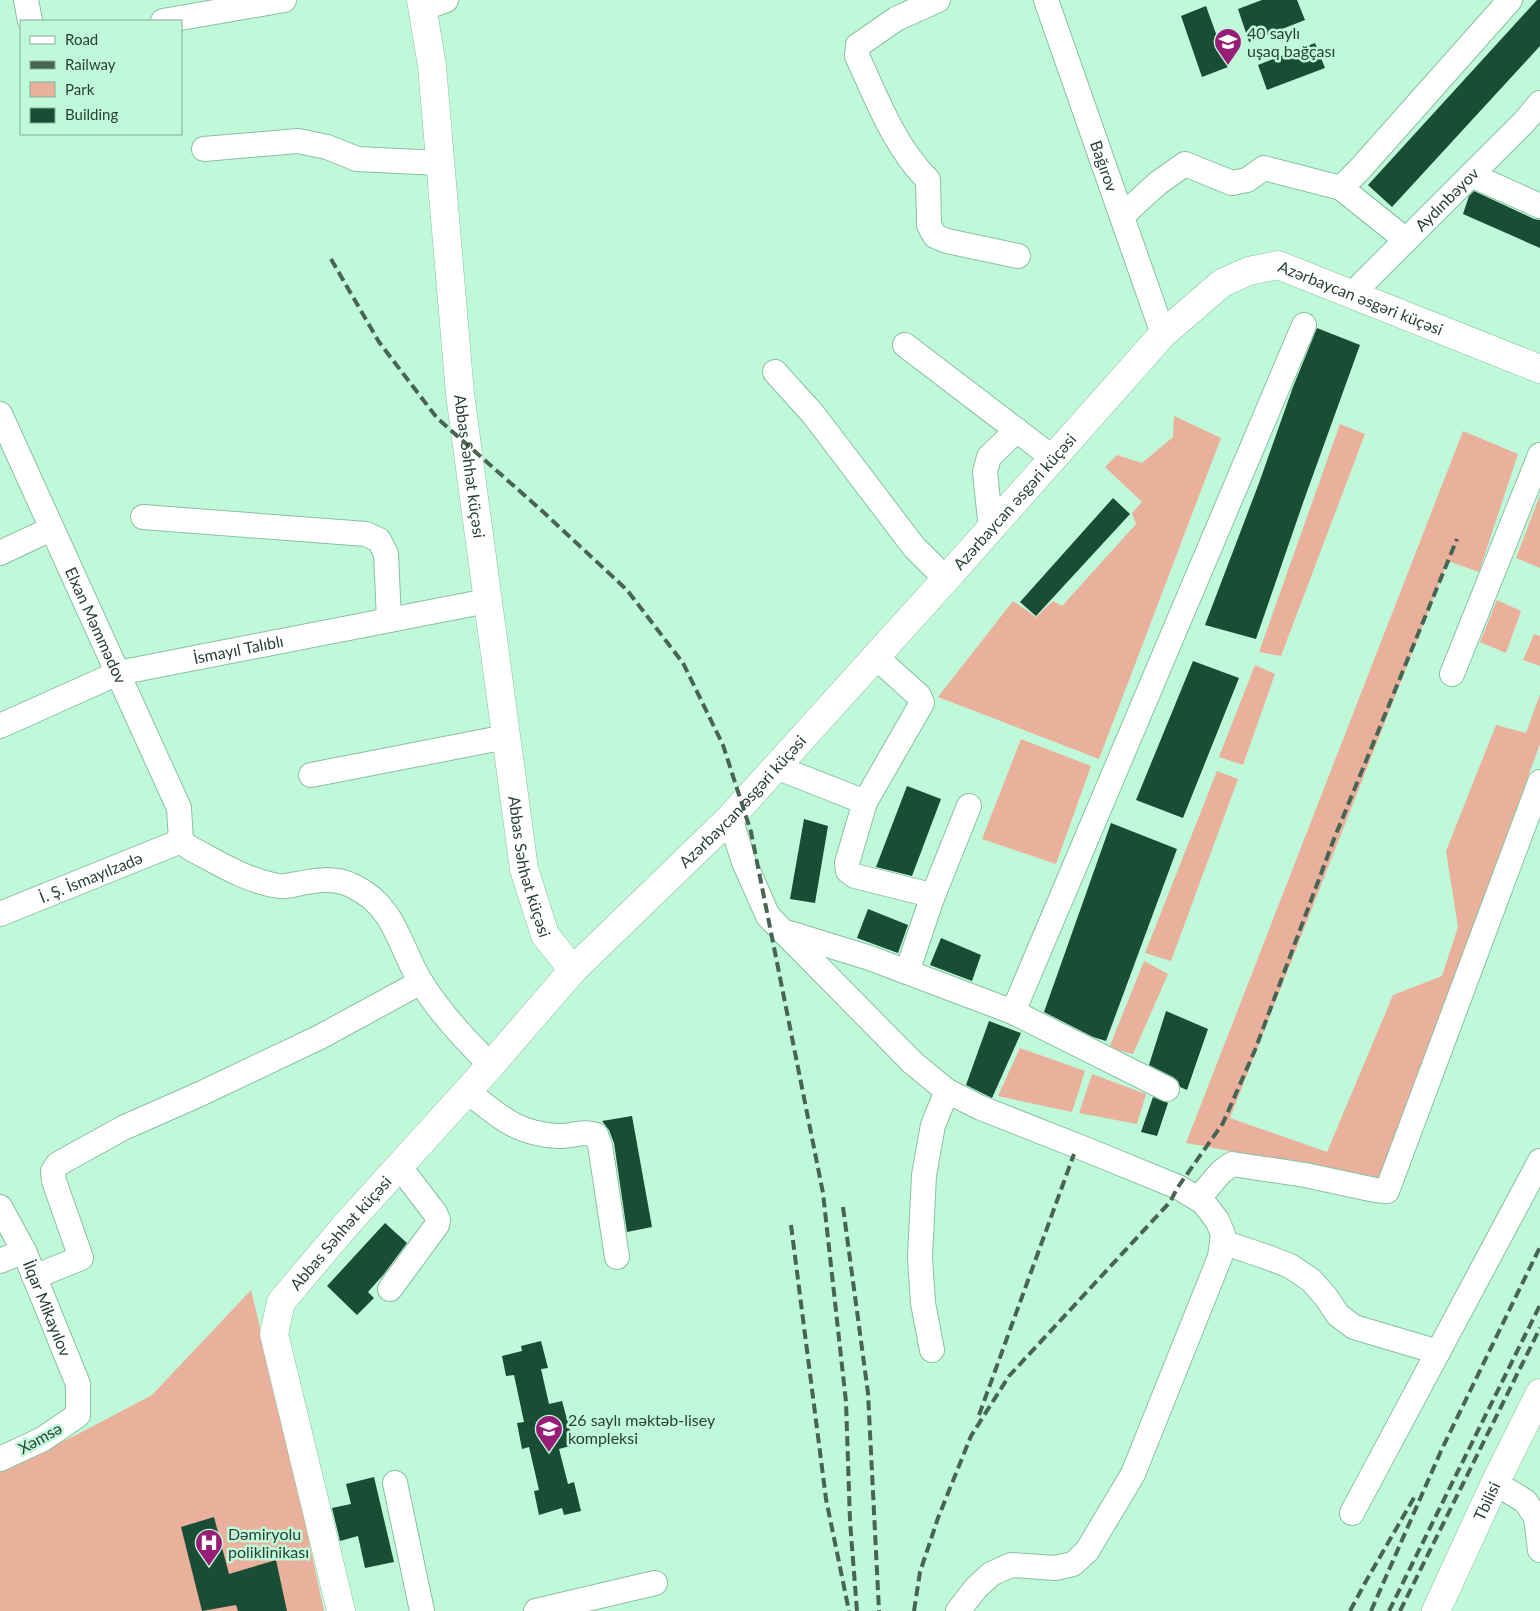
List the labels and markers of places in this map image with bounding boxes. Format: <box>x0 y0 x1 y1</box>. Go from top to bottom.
place label: 40 saylı uşaq bağçası <box>1247 23 1335 60</box>
school or university icon: 40 saylı uşaq bağçası <box>1213 27 1243 66</box>
place label: 26 saylı məktəb-lisey kompleksi <box>568 1410 716 1447</box>
school or university icon: 26 saylı məktəb-lisey kompleksi <box>534 1414 564 1453</box>
place label: Dəmiryolu poliklinikası <box>228 1524 309 1561</box>
hospital icon: Dəmiryolu poliklinikası <box>194 1528 224 1567</box>

